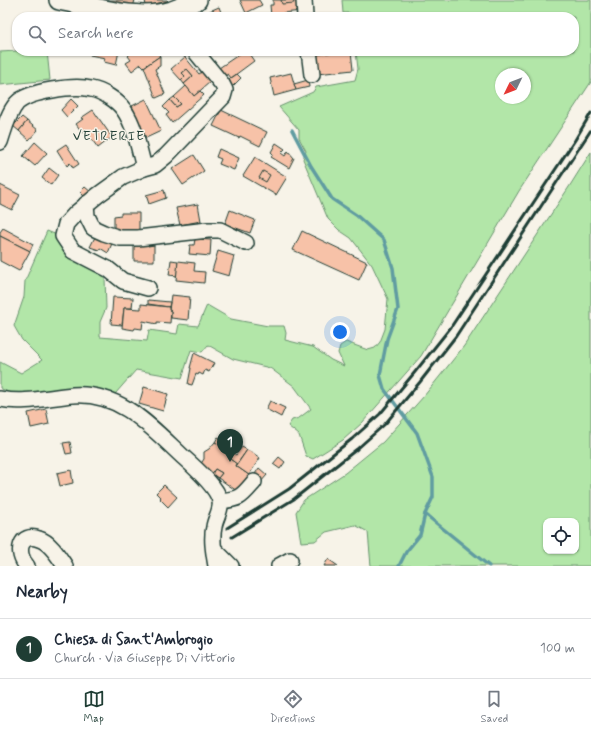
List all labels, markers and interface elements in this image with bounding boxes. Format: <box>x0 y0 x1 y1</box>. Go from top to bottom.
search box <box>12 12 579 56</box>
icon: search <box>26 23 48 45</box>
text: Search here <box>58 24 134 44</box>
north arrow <box>495 68 531 104</box>
district label: VETRERIE <box>73 127 145 145</box>
your location <box>330 322 350 342</box>
pin: 1 <box>217 429 243 462</box>
map controls <box>543 518 579 554</box>
button: locate <box>543 518 579 554</box>
text: Nearby <box>16 581 68 603</box>
text: Chiesa di Sant'Ambrogio <box>54 630 213 650</box>
text: 1 <box>26 640 32 657</box>
text: 100 m <box>540 640 575 657</box>
text: Church · Via Giuseppe Di Vittorio <box>54 650 235 667</box>
tab: Map <box>83 688 105 726</box>
tab: Directions <box>270 688 315 726</box>
tab: Saved <box>481 688 508 726</box>

